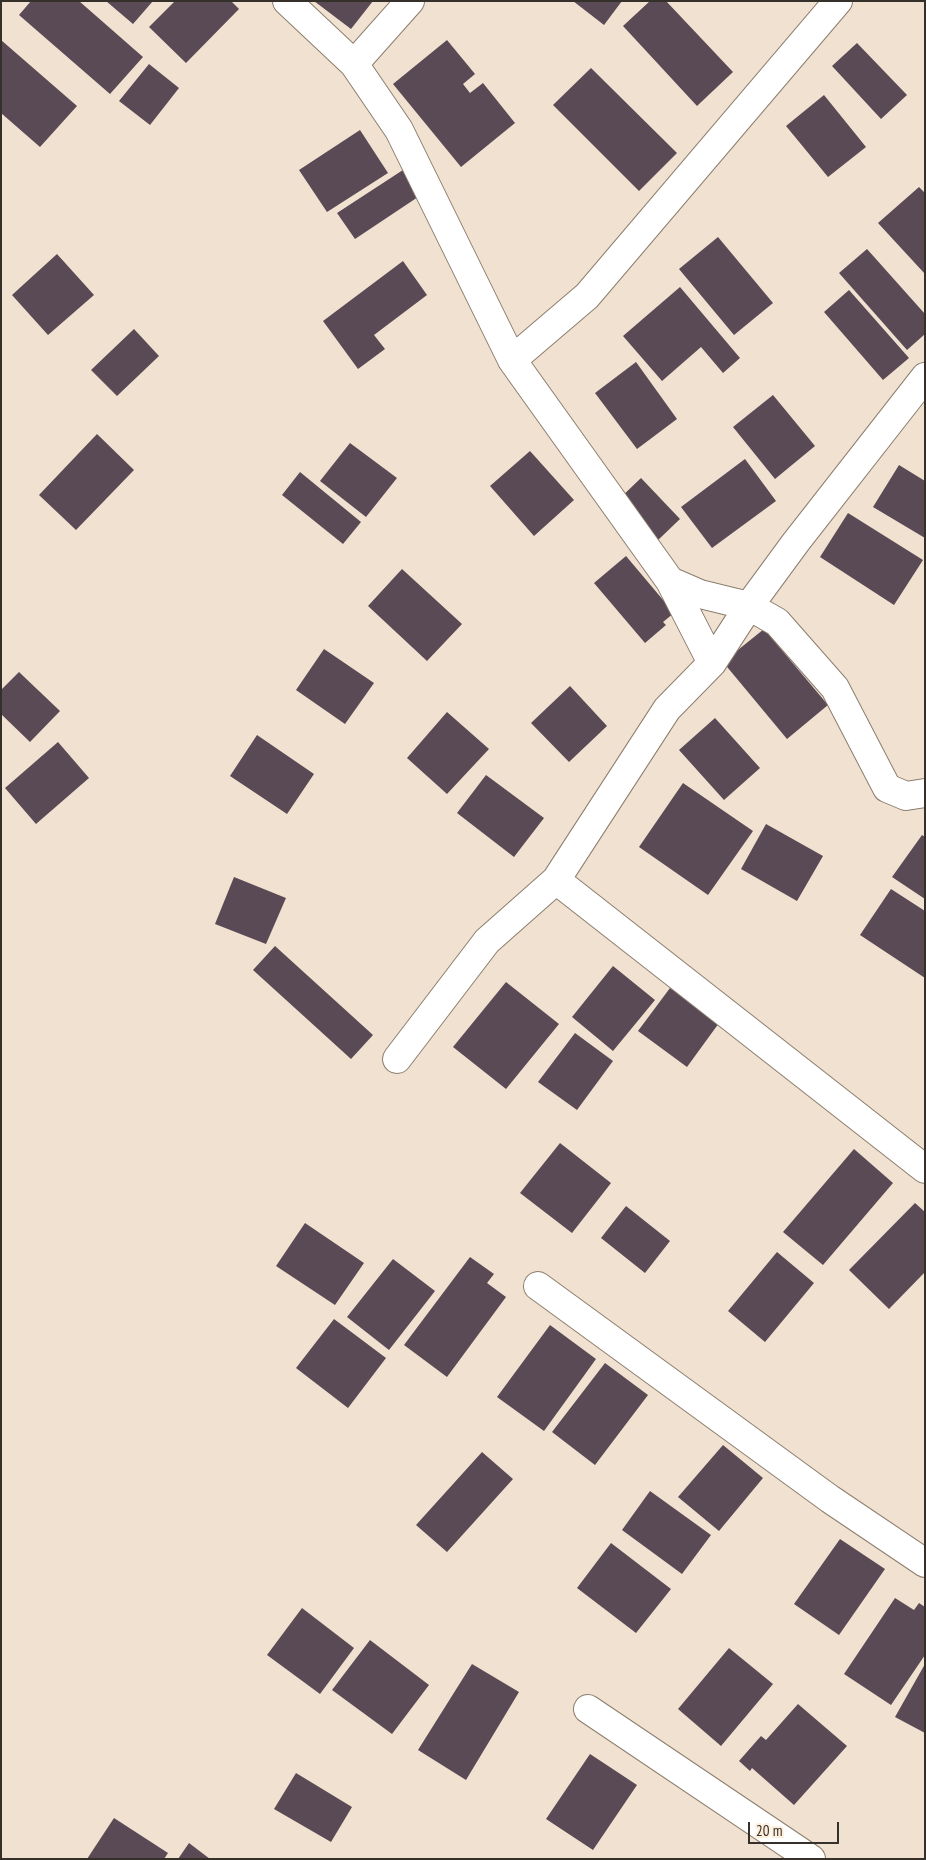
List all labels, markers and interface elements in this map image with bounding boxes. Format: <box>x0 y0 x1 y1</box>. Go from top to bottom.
scale bar <box>751 1812 842 1844</box>
text: 20 m <box>756 1821 782 1840</box>

